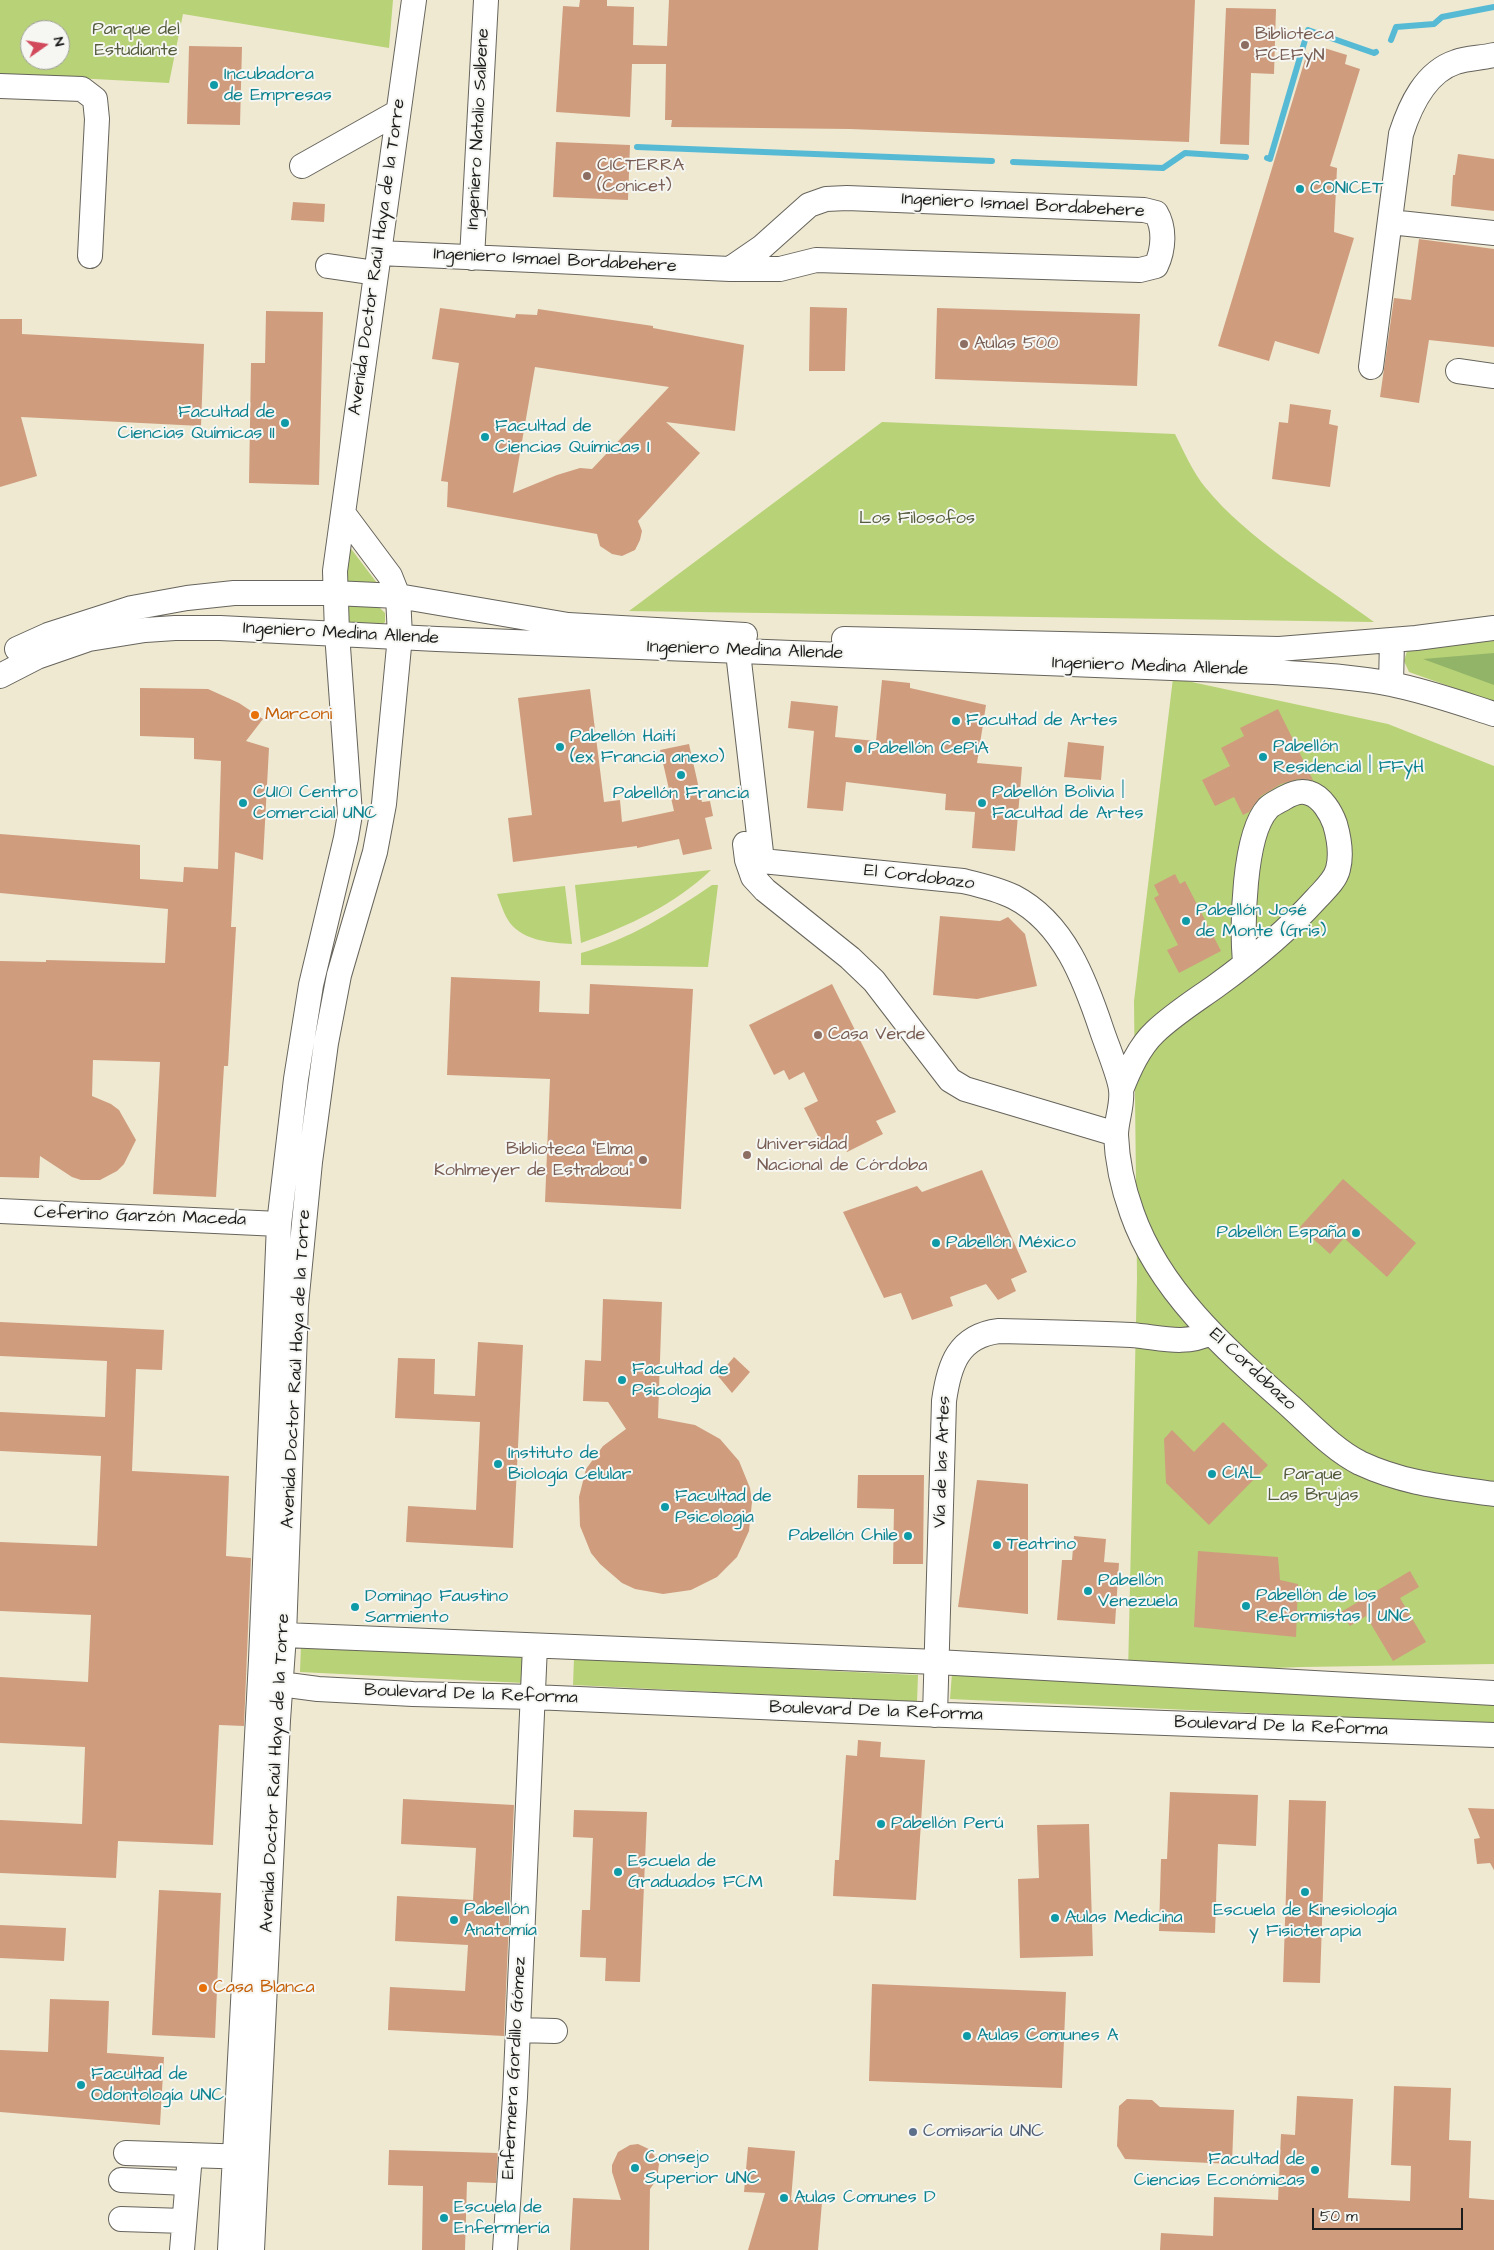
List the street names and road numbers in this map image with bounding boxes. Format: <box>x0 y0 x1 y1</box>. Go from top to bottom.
street label: Ingeniero Natalio Salbene <box>463 28 495 230</box>
street label: Avenida Doctor Raúl Haya de la Torre <box>345 97 411 417</box>
street label: Ingeniero Ismael Bordabehere <box>901 189 1145 223</box>
street label: Ingeniero Ismael Bordabehere <box>433 244 677 278</box>
street label: Ingeniero Medina Allende <box>242 618 440 650</box>
street label: Ingeniero Medina Allende <box>647 637 843 665</box>
street label: Ingeniero Medina Allende <box>1052 653 1248 681</box>
street label: El Cordobazo <box>863 861 975 895</box>
street label: Ceferino Garzón Maceda <box>34 1203 246 1231</box>
street label: Avenida Doctor Raúl Haya de la Torre <box>278 1209 316 1529</box>
street label: El Cordobazo <box>1204 1324 1300 1416</box>
street label: Vía de las Artes <box>930 1396 956 1528</box>
street label: Avenida Doctor Raúl Haya de la Torre <box>257 1613 295 1933</box>
street label: Boulevard De la Reforma <box>364 1680 578 1710</box>
street label: Boulevard De la Reforma <box>769 1697 983 1727</box>
street label: Boulevard De la Reforma <box>1174 1712 1388 1742</box>
street label: Enfermera Gordillo Gómez <box>498 1956 532 2180</box>

